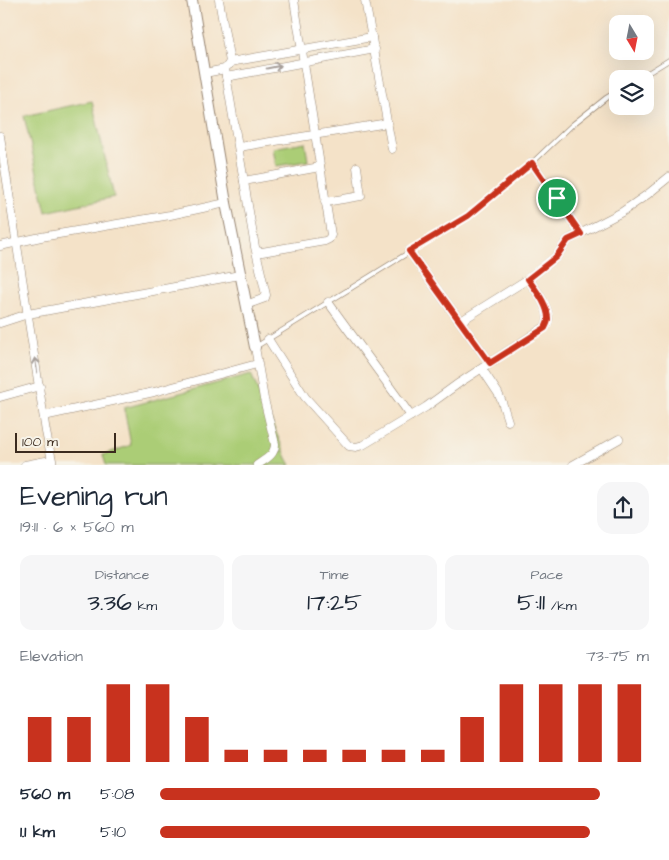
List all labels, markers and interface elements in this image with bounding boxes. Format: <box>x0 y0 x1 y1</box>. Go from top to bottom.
north arrow <box>609 15 654 60</box>
map controls <box>609 15 654 115</box>
one-way arrow <box>266 62 282 72</box>
button: layers <box>609 70 654 115</box>
pin <box>536 177 578 219</box>
icon: arrive <box>543 184 571 212</box>
one-way arrow <box>31 357 41 373</box>
scale bar <box>15 430 116 453</box>
text: 100 m <box>22 432 58 452</box>
text: Evening run <box>20 477 168 516</box>
button: share <box>597 482 649 534</box>
text: 19:11 · 6 × 560 m <box>20 516 134 538</box>
text: Distance <box>95 565 149 585</box>
text: Time <box>320 565 349 585</box>
text: Pace <box>531 565 563 585</box>
text: 3.36 <box>87 585 132 620</box>
text: 17:25 <box>307 585 362 620</box>
text: 5:11 <box>517 585 545 620</box>
text: km <box>132 596 157 616</box>
text: /km <box>545 596 577 616</box>
text: Elevation <box>20 645 83 667</box>
text: 73–75 m <box>586 645 649 667</box>
text: 560 m <box>20 783 70 805</box>
text: 5:08 <box>100 783 134 805</box>
text: 1.1 km <box>20 821 55 843</box>
text: 5:10 <box>100 821 126 843</box>

